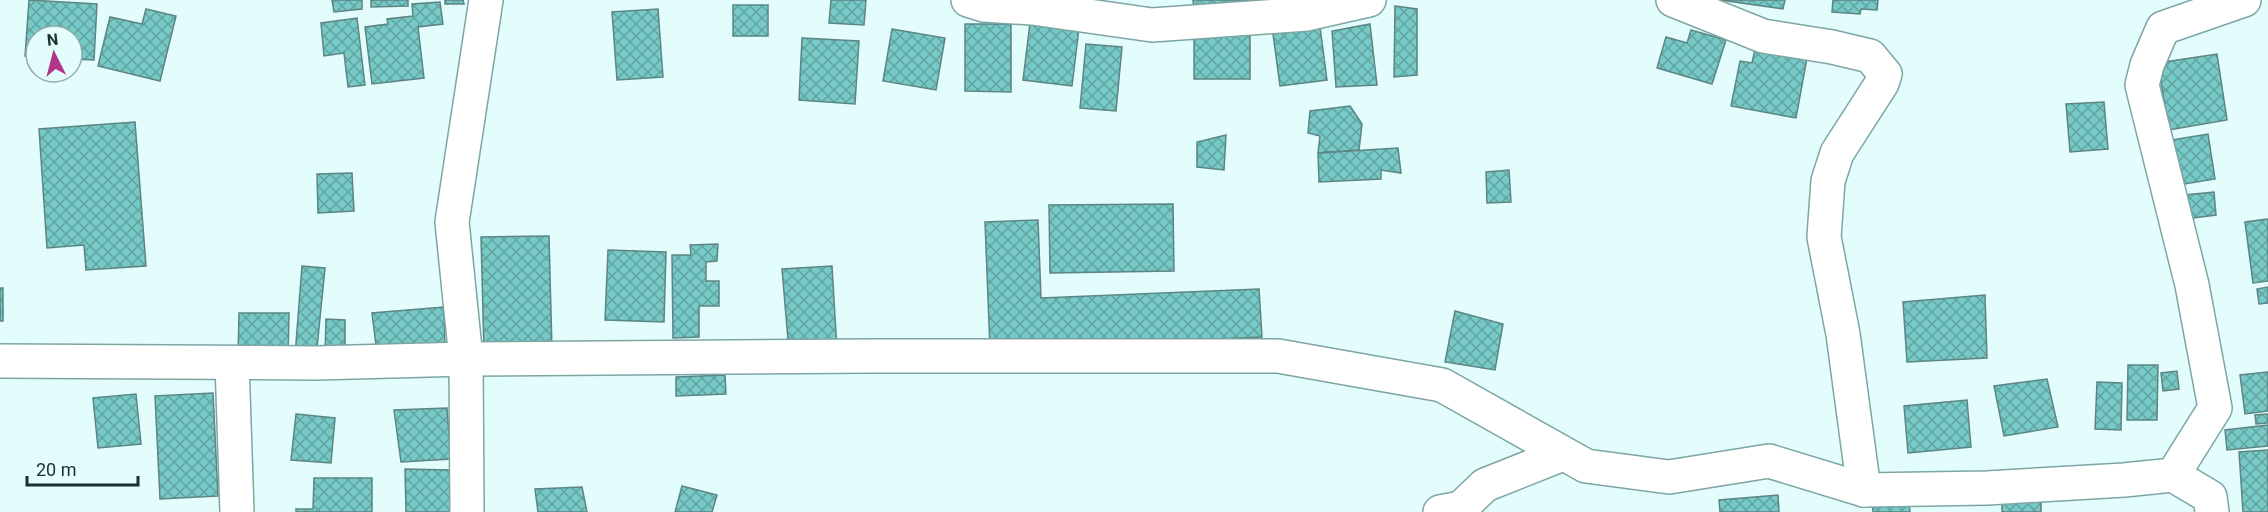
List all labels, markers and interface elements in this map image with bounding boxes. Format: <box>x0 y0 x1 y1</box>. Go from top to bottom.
north arrow <box>24 24 84 84</box>
text: N <box>46 30 59 50</box>
scale bar <box>27 449 138 487</box>
text: 20 m <box>36 459 76 480</box>

